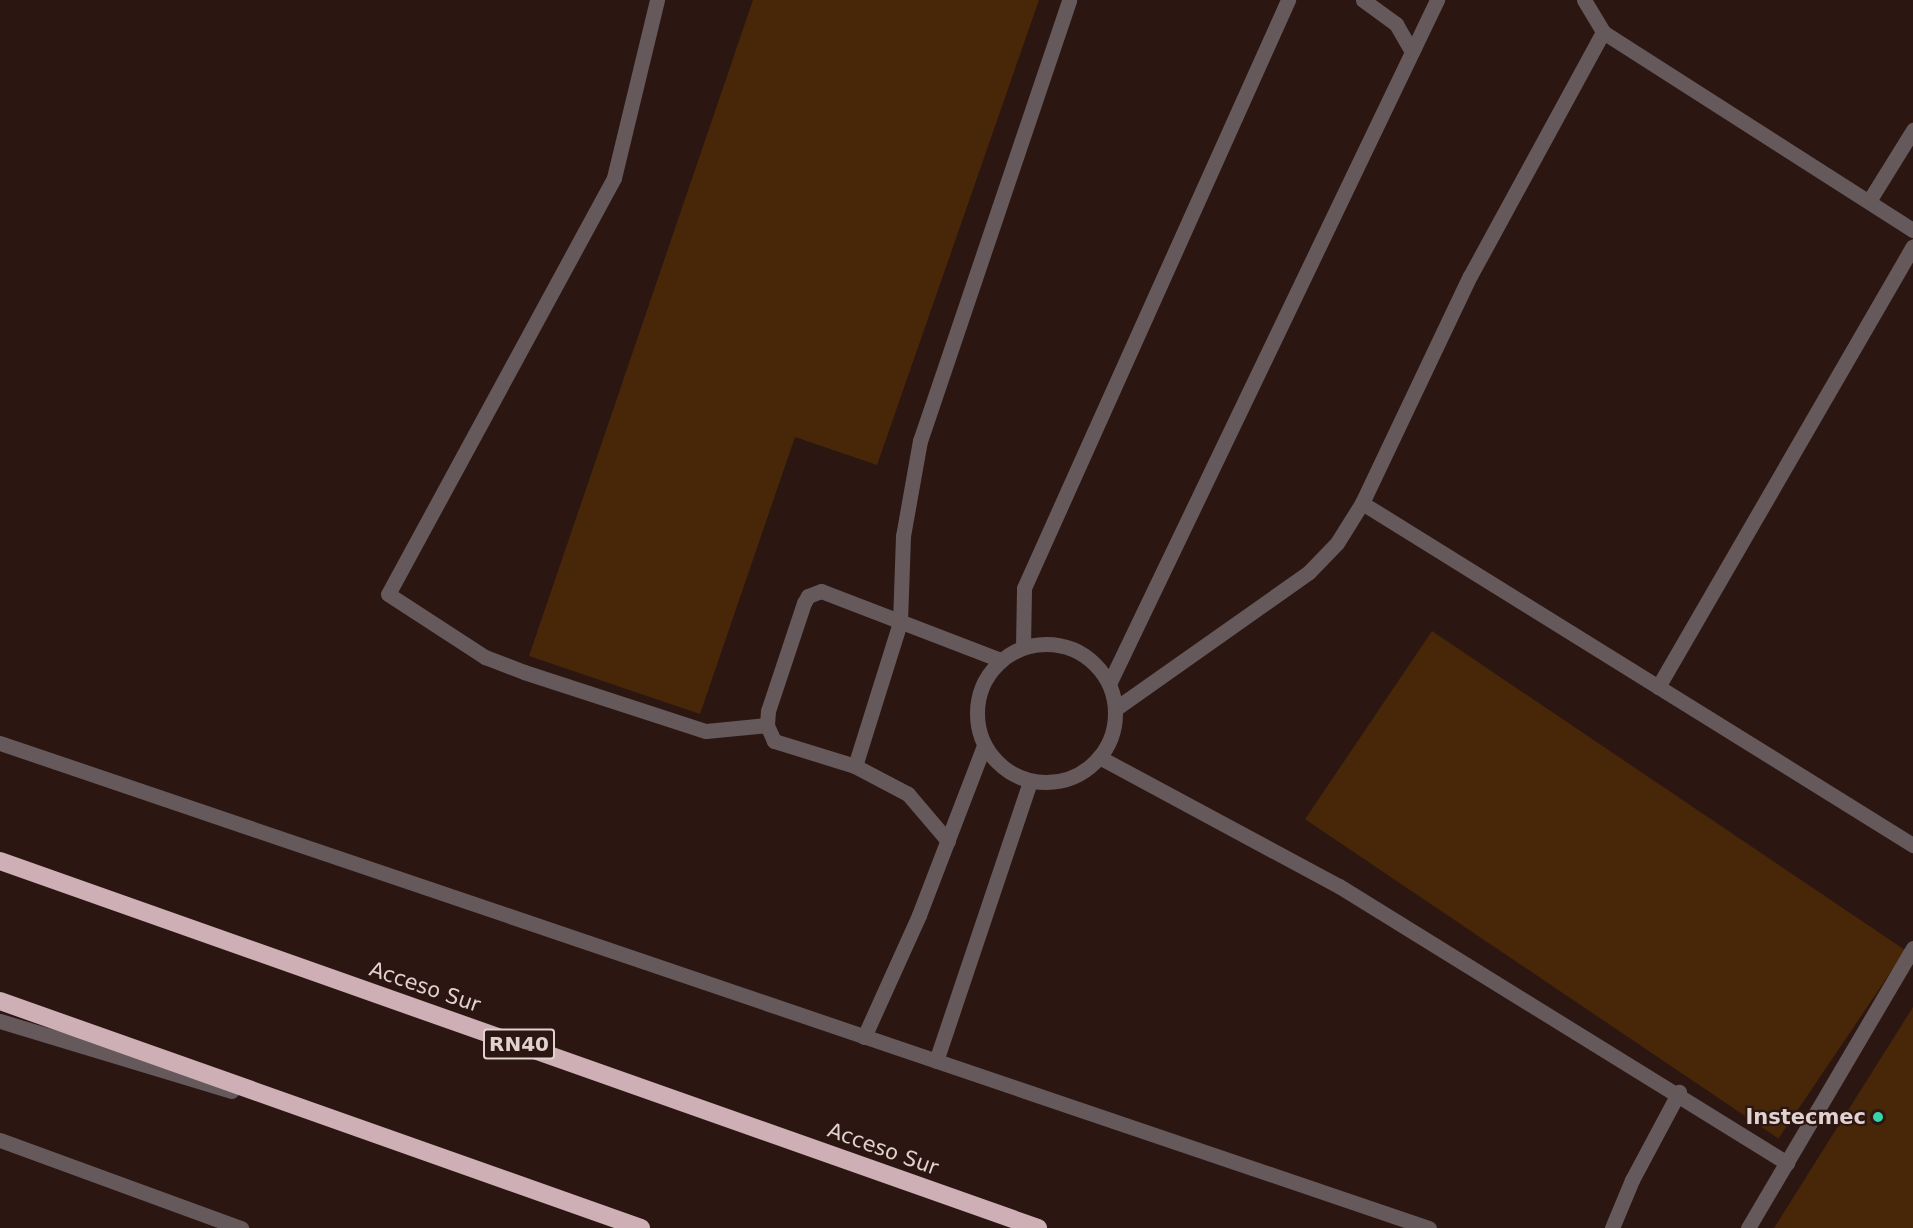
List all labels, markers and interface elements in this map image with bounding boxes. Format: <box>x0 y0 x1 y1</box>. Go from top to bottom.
street label: Acceso Sur <box>366 956 484 1018</box>
road number: RN40 <box>483 1027 555 1061</box>
place label: Instecmec <box>1745 1104 1866 1130</box>
marker: Instecmec <box>1871 1110 1885 1124</box>
street label: Acceso Sur <box>824 1117 942 1181</box>

